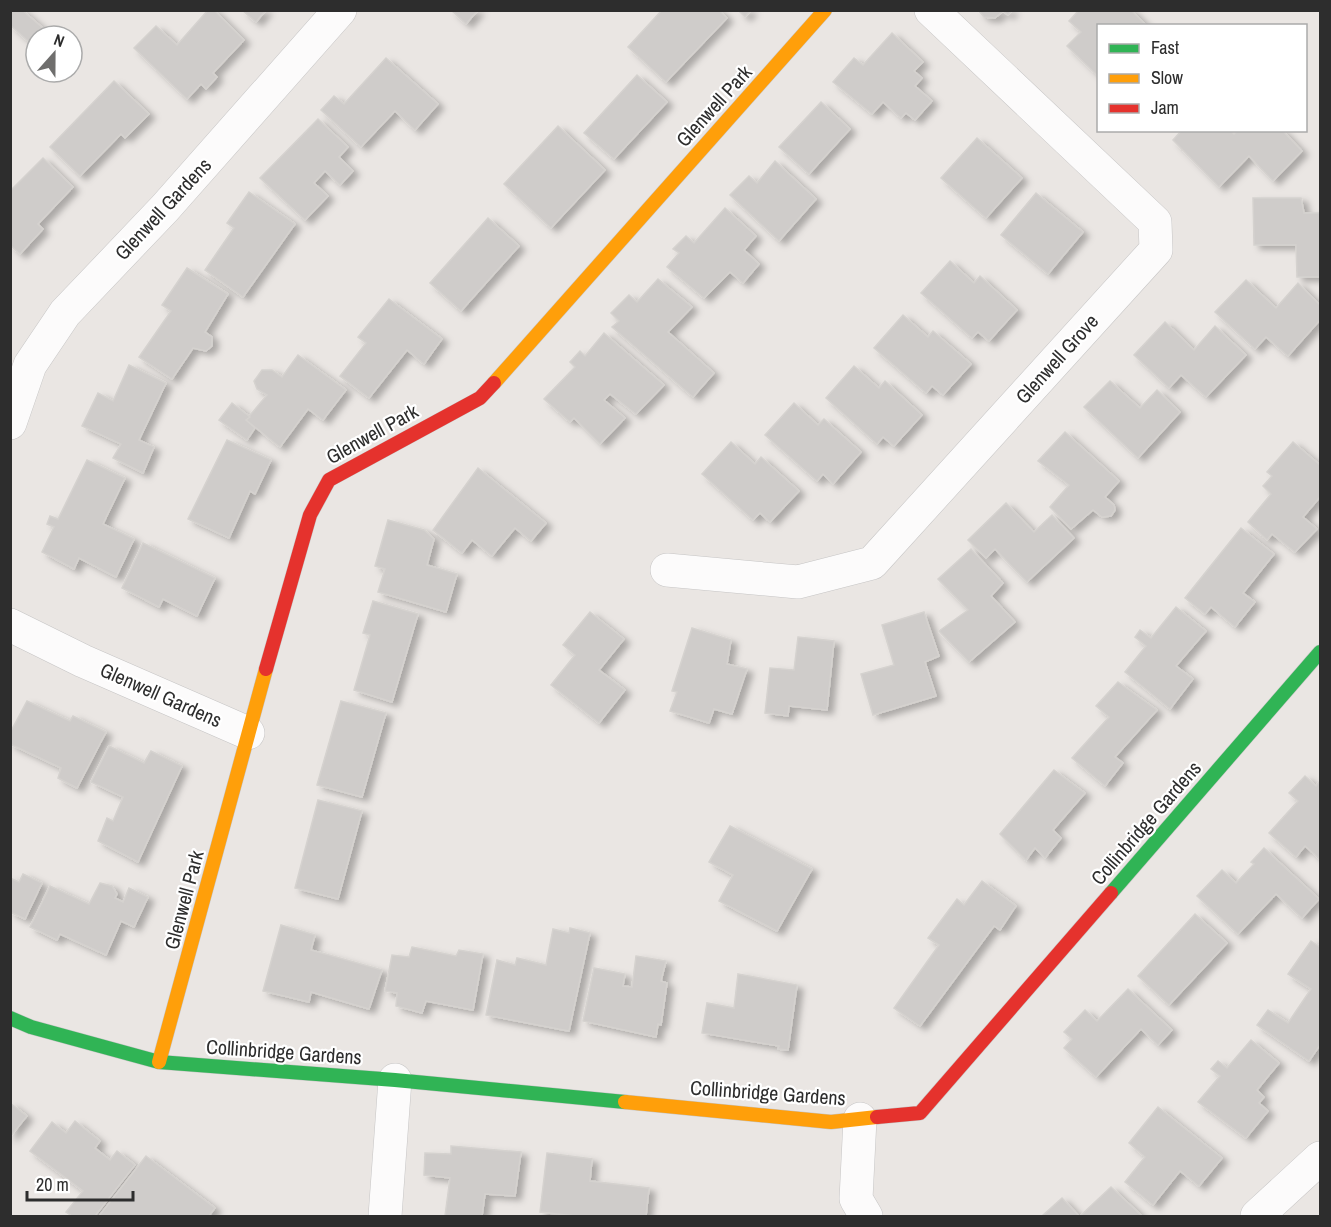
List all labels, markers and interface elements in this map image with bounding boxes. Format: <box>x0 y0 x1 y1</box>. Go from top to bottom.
north arrow <box>24 24 84 84</box>
legend <box>1097 24 1307 132</box>
text: N <box>51 28 68 52</box>
text: Fast <box>1151 35 1179 60</box>
street label: Glenwell Park <box>670 58 758 152</box>
text: Slow <box>1151 65 1183 90</box>
text: Jam <box>1151 95 1179 120</box>
street label: Glenwell Gardens <box>108 152 217 266</box>
street label: Glenwell Grove <box>1009 308 1104 409</box>
street label: Glenwell Park <box>321 397 423 470</box>
street label: Glenwell Gardens <box>96 656 226 733</box>
street label: Collinbridge Gardens <box>1084 755 1207 890</box>
street label: Glenwell Park <box>157 847 210 952</box>
street label: Collinbridge Gardens <box>205 1033 363 1070</box>
street label: Collinbridge Gardens <box>689 1074 847 1111</box>
scale bar <box>27 1164 134 1202</box>
text: 20 m <box>36 1172 69 1197</box>

